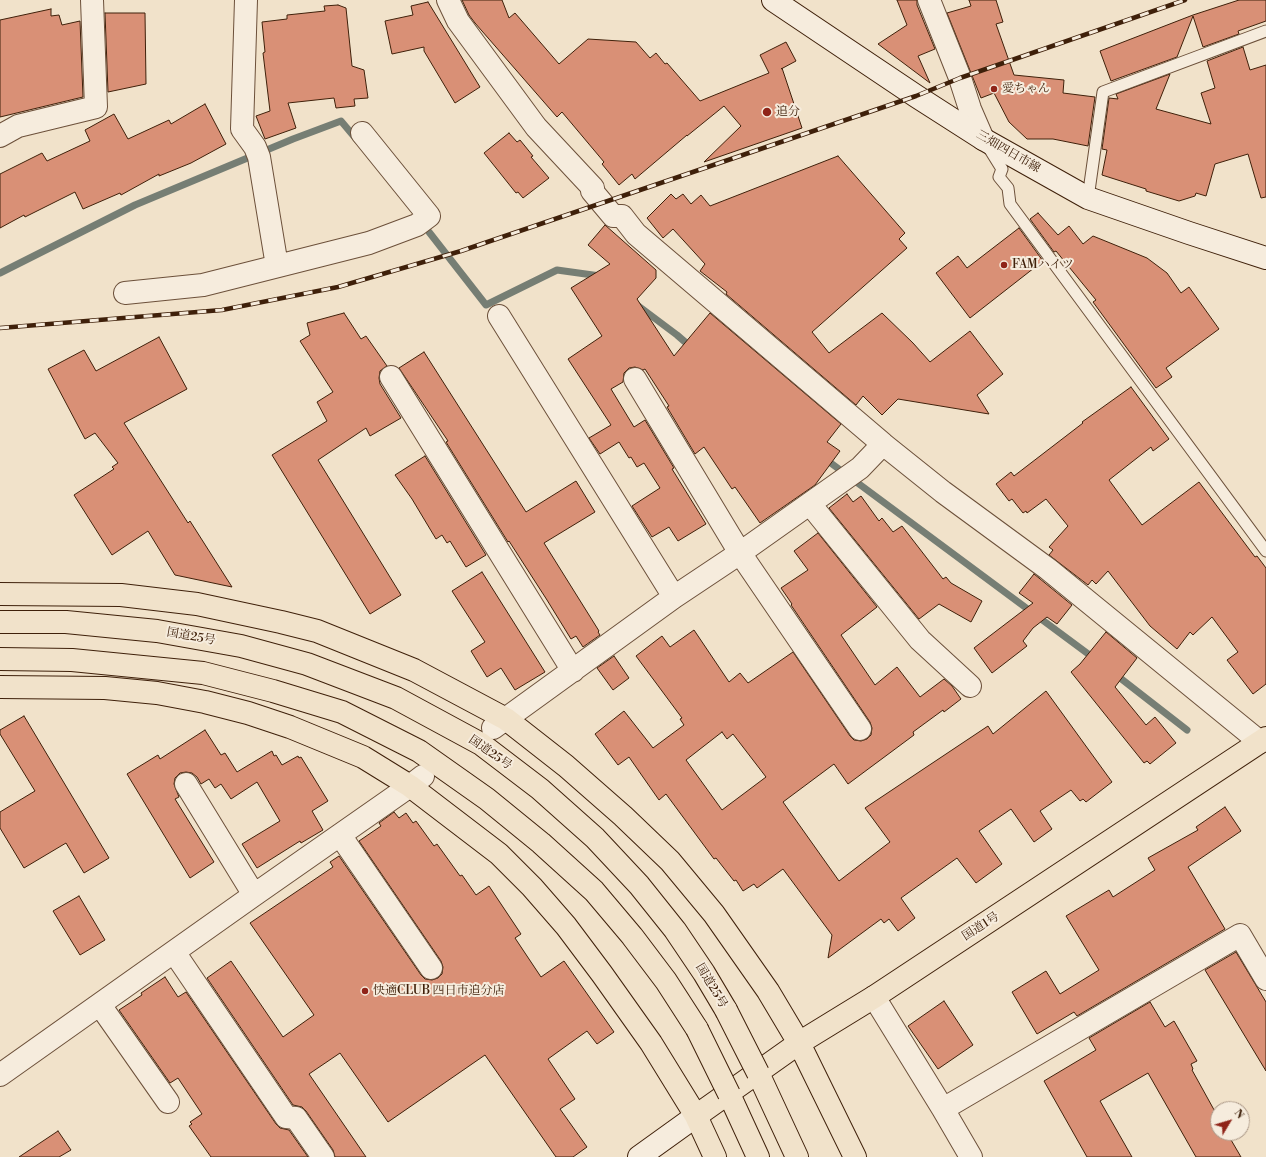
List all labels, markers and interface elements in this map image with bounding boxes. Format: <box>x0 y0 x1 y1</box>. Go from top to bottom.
place label: 愛ちゃん <box>1002 82 1050 96</box>
marker: 愛ちゃん <box>989 84 999 94</box>
place label: 追分 <box>776 105 800 119</box>
marker: 追分 <box>761 106 773 118</box>
street label: 三畑四日市線 <box>973 128 1043 176</box>
place label: FAMハイツ <box>1012 258 1074 272</box>
marker: FAMハイツ <box>999 260 1009 270</box>
street label: 国道25号 <box>165 626 217 648</box>
street label: 国道25号 <box>466 733 514 773</box>
street label: 国道1号 <box>960 910 1002 944</box>
street label: 国道25号 <box>692 961 730 1011</box>
place label: 快適CLUB 四日市追分店 <box>373 984 505 998</box>
marker: 快適CLUB 四日市追分店 <box>360 986 370 996</box>
north arrow <box>1210 1101 1250 1141</box>
text: N <box>1230 1106 1247 1122</box>

